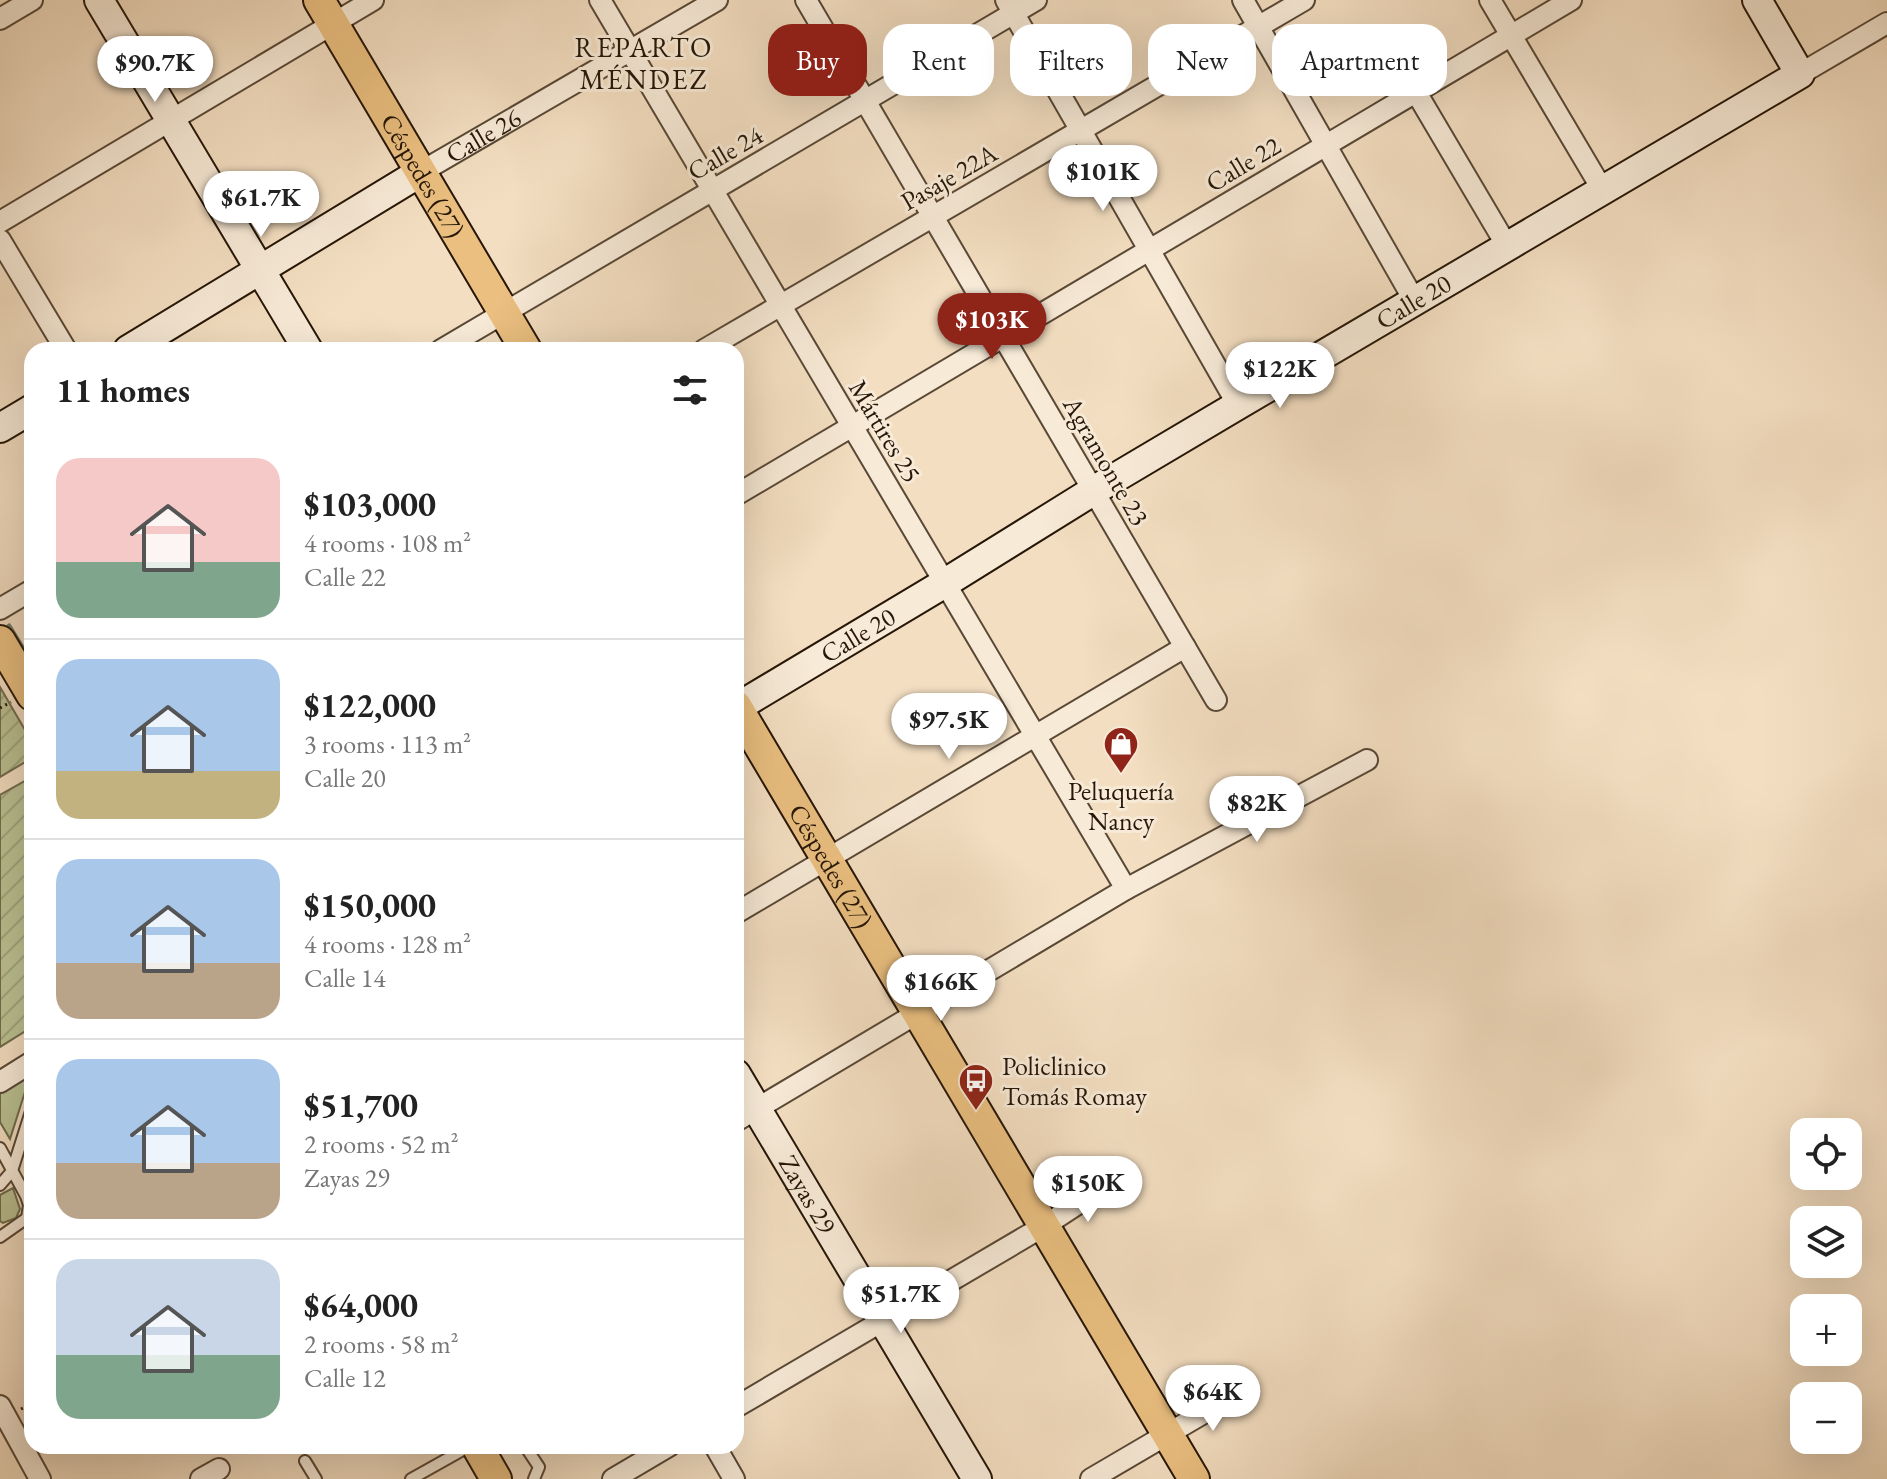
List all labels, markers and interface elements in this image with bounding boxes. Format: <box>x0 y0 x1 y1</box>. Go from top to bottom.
chip: Buy <box>768 24 867 96</box>
chip: Rent <box>883 24 994 96</box>
chip: Filters <box>1010 24 1132 96</box>
chip: New <box>1148 24 1256 96</box>
chip: Apartment <box>1272 24 1447 96</box>
district label: REPARTO MÉNDEZ <box>575 29 713 97</box>
pin: $90.7K <box>90 36 220 104</box>
text: $90.7K <box>115 45 195 79</box>
street label: Calle 26 <box>439 101 527 171</box>
street label: Céspedes (27) <box>373 107 473 244</box>
street label: Calle 24 <box>681 118 769 188</box>
street label: Calle 22 <box>1199 128 1287 200</box>
street label: Pasaje 22A <box>895 135 1004 218</box>
pin: $101K <box>1047 145 1159 213</box>
text: $101K <box>1066 154 1140 188</box>
pin: $61.7K <box>196 171 326 239</box>
text: $61.7K <box>221 180 301 214</box>
street label: Calle 20 <box>1370 266 1457 337</box>
pin: $103K <box>936 293 1048 361</box>
text: $103K <box>955 302 1029 336</box>
pin: $122K <box>1224 342 1336 410</box>
text: $122K <box>1243 351 1317 385</box>
text: 11 homes <box>56 368 190 412</box>
icon: filters <box>668 368 712 412</box>
street label: Mártires 25 <box>841 373 929 489</box>
street label: Agramonte 23 <box>1055 389 1157 532</box>
text: $103,000 <box>304 482 436 526</box>
icon: home <box>120 490 216 586</box>
text: 4 rooms · 108 m² <box>304 526 471 560</box>
text: Calle 22 <box>304 560 386 594</box>
street label: Calle 20 <box>814 600 902 671</box>
text: $122,000 <box>304 683 436 727</box>
icon: home <box>120 691 216 787</box>
pin: $97.5K <box>884 693 1014 761</box>
text: $97.5K <box>909 702 989 736</box>
shop icon: Peluquería Nancy <box>1102 725 1140 775</box>
text: 3 rooms · 113 m² <box>304 727 471 761</box>
text: Calle 20 <box>304 761 386 795</box>
place label: Peluquería Nancy <box>1068 774 1175 838</box>
pin: $82K <box>1210 776 1304 844</box>
text: $82K <box>1227 785 1287 819</box>
street label: Céspedes (27) <box>781 798 881 934</box>
text: $150,000 <box>304 883 436 927</box>
icon: home <box>120 891 216 987</box>
text: 4 rooms · 128 m² <box>304 927 471 961</box>
pin: $166K <box>885 955 997 1023</box>
text: Calle 14 <box>304 961 386 995</box>
text: $166K <box>904 964 978 998</box>
place label: Policlinico Tomás Romay <box>1002 1049 1148 1113</box>
bus stop icon: Policlinico Tomás Romay <box>957 1062 995 1112</box>
text: $51,700 <box>304 1083 418 1127</box>
icon: home <box>120 1091 216 1187</box>
map controls <box>1790 1118 1862 1454</box>
button: locate <box>1790 1118 1862 1190</box>
text: 2 rooms · 52 m² <box>304 1127 459 1161</box>
street label: Zayas 29 <box>771 1149 844 1240</box>
pin: $150K <box>1032 1156 1144 1224</box>
text: Zayas 29 <box>304 1161 390 1195</box>
text: $150K <box>1051 1165 1125 1199</box>
button: layers <box>1790 1206 1862 1278</box>
pin: $51.7K <box>836 1267 966 1335</box>
text: $51.7K <box>861 1276 941 1310</box>
text: $64,000 <box>304 1283 418 1327</box>
icon: home <box>120 1291 216 1387</box>
button: + <box>1790 1294 1862 1366</box>
text: 2 rooms · 58 m² <box>304 1327 459 1361</box>
text: Calle 12 <box>304 1361 386 1395</box>
pin: $64K <box>1166 1365 1260 1433</box>
text: $64K <box>1183 1374 1243 1408</box>
button: − <box>1790 1382 1862 1454</box>

